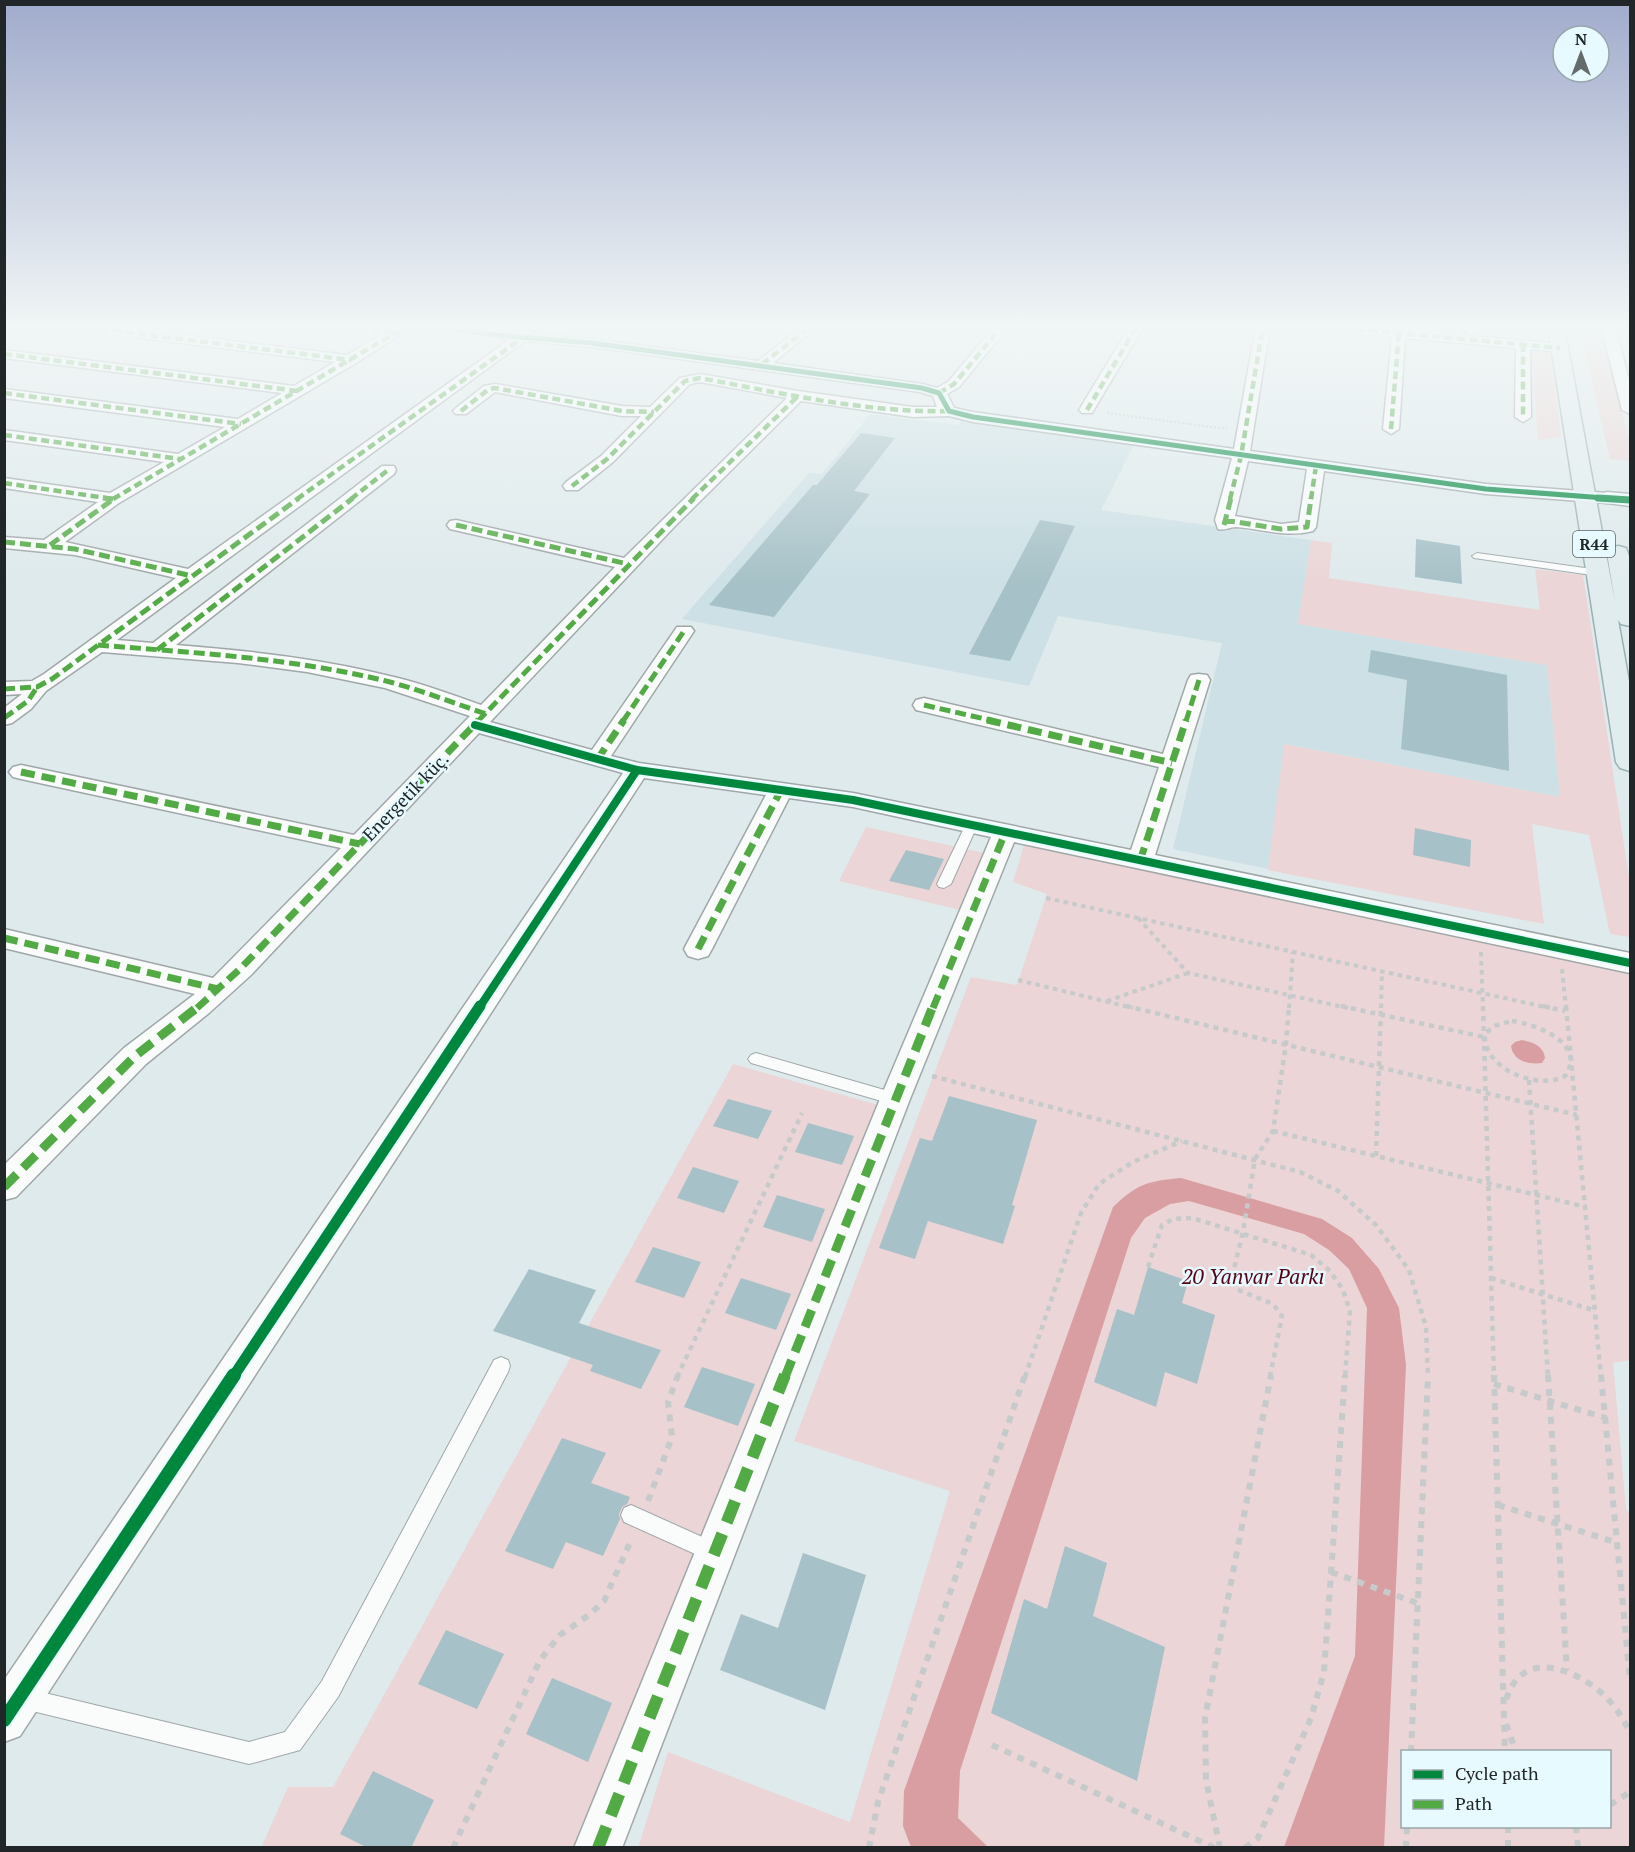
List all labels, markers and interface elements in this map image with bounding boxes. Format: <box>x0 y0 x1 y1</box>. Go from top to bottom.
north arrow <box>1551 24 1611 84</box>
text: N <box>1575 28 1587 50</box>
road number: R44 <box>1573 531 1615 557</box>
street label: Energetik küç. <box>357 747 454 846</box>
park label: 20 Yanvar Parkı <box>1181 1262 1324 1290</box>
legend <box>1401 1750 1611 1828</box>
text: Cycle path <box>1455 1761 1539 1785</box>
text: Path <box>1455 1791 1492 1815</box>

